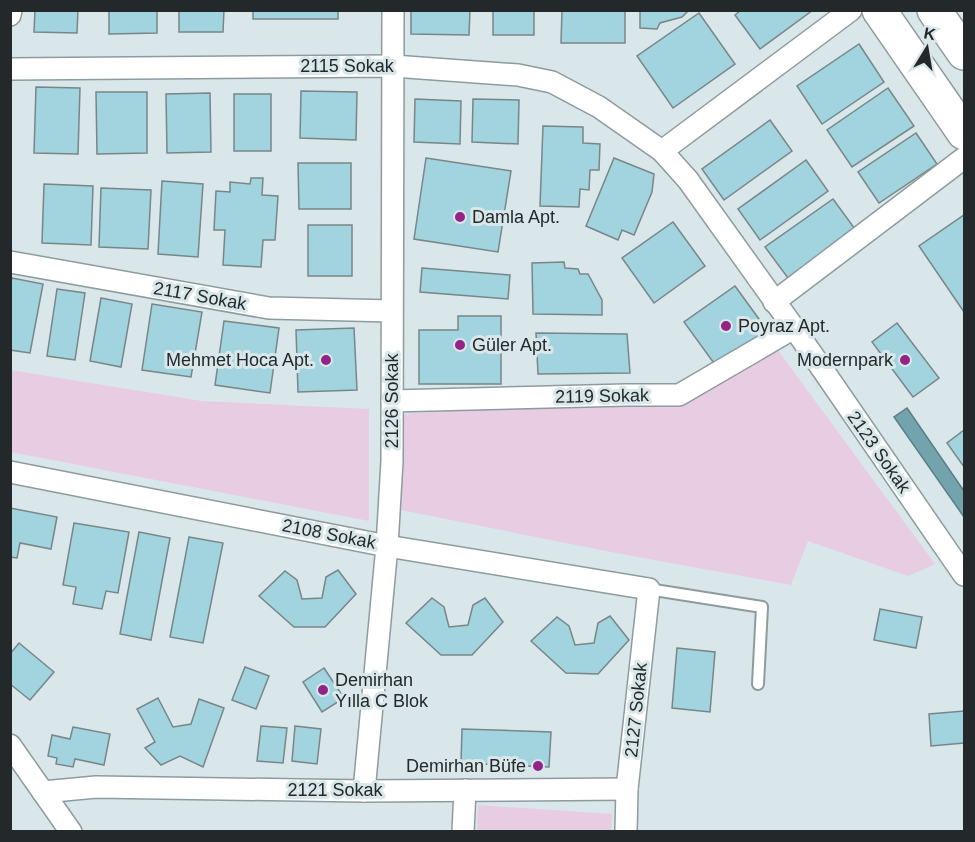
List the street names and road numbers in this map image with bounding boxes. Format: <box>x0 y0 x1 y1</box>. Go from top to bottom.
street label: 2115 Sokak <box>300 56 395 76</box>
street label: 2117 Sokak <box>152 278 249 314</box>
street label: 2126 Sokak <box>382 352 402 449</box>
street label: 2119 Sokak <box>555 385 650 407</box>
street label: 2123 Sokak <box>844 407 915 497</box>
street label: 2108 Sokak <box>280 515 379 553</box>
street label: 2127 Sokak <box>621 661 651 758</box>
street label: 2121 Sokak <box>287 780 384 800</box>

